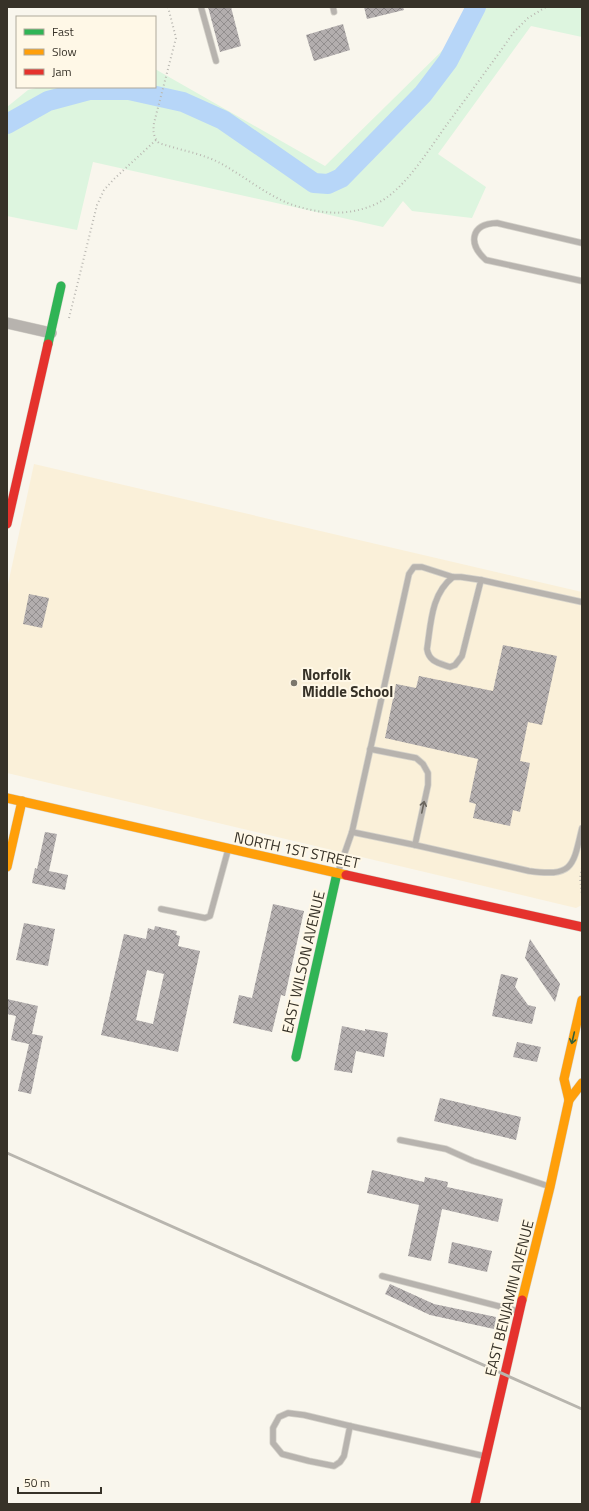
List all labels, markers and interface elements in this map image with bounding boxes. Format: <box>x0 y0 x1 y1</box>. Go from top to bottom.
legend <box>16 16 156 88</box>
text: Fast <box>52 22 75 41</box>
text: Slow <box>52 42 77 61</box>
text: Jam <box>52 62 72 81</box>
place label: Norfolk Middle School <box>302 663 393 703</box>
marker: Norfolk Middle School <box>289 678 299 688</box>
one-way arrow <box>420 800 428 813</box>
street label: NORTH 1ST STREET <box>232 825 362 875</box>
street label: EAST WILSON AVENUE <box>275 888 331 1036</box>
one-way arrow <box>569 1031 577 1044</box>
street label: EAST BENJAMIN AVENUE <box>478 1217 540 1379</box>
scale bar <box>18 1469 101 1495</box>
text: 50 m <box>24 1473 50 1492</box>

